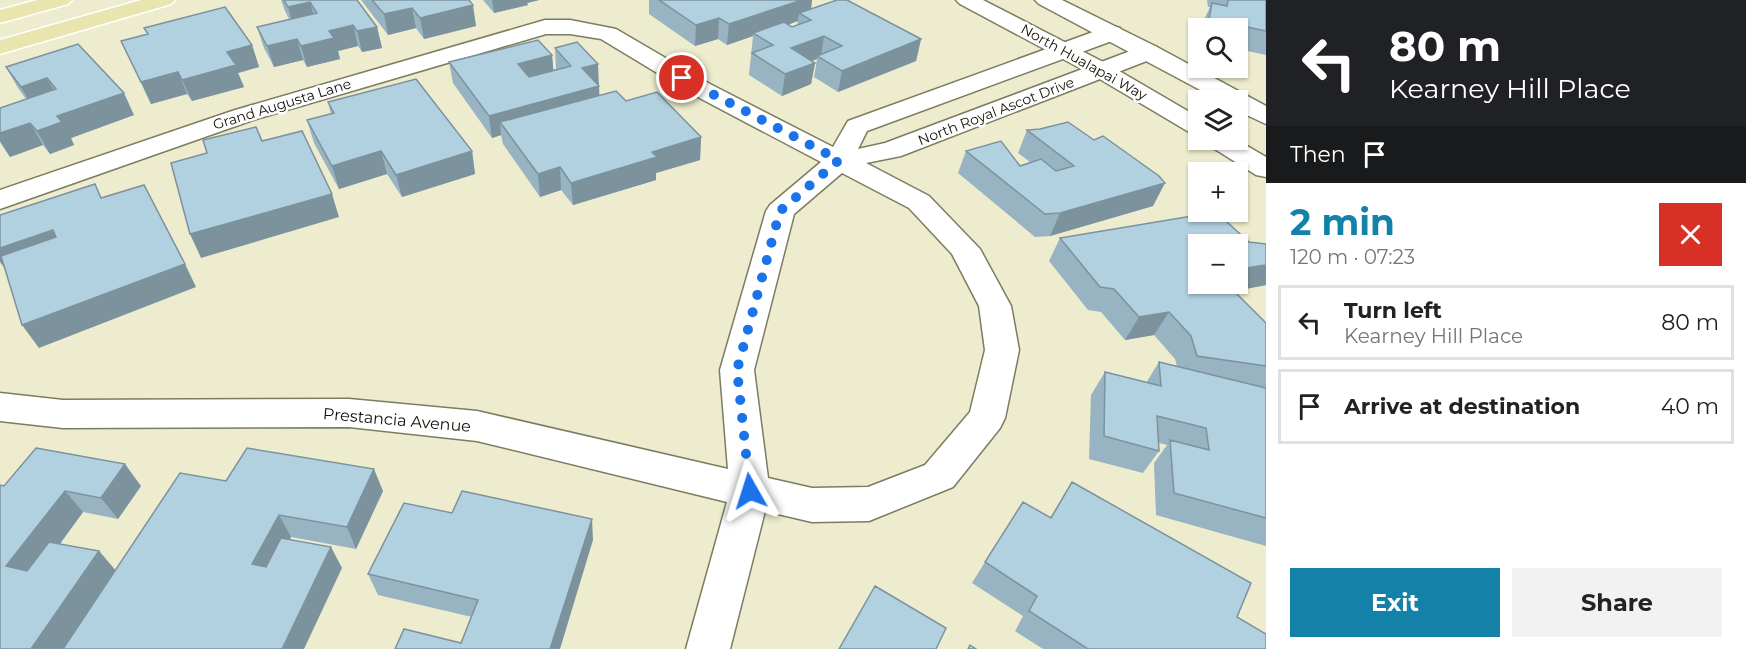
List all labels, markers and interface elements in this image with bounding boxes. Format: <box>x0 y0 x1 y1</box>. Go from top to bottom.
map controls <box>1188 18 1248 294</box>
button: search <box>1188 18 1248 78</box>
street label: North Hualapai Way <box>1018 20 1151 104</box>
text: 80 m <box>1389 20 1501 72</box>
icon: left <box>1290 24 1368 102</box>
pin <box>656 52 707 103</box>
icon: arrive <box>665 61 698 94</box>
text: Kearney Hill Place <box>1389 72 1631 105</box>
street label: North Royal Ascot Drive <box>915 73 1077 149</box>
street label: Grand Augusta Lane <box>211 74 353 134</box>
button: layers <box>1188 90 1248 150</box>
icon: arrive <box>1358 138 1391 171</box>
text: Then <box>1290 141 1346 168</box>
button: + <box>1188 162 1248 222</box>
text: 2 min <box>1290 200 1395 244</box>
button: close <box>1659 203 1722 266</box>
button: − <box>1188 234 1248 294</box>
text: 120 m · 07:23 <box>1290 245 1415 269</box>
text: Turn left <box>1344 297 1442 324</box>
icon: left <box>1293 306 1326 339</box>
text: 80 m <box>1661 309 1719 336</box>
text: Kearney Hill Place <box>1344 324 1523 348</box>
icon: arrive <box>1293 390 1326 423</box>
text: Arrive at destination <box>1344 393 1580 420</box>
text: 40 m <box>1661 393 1719 420</box>
street label: Prestancia Avenue <box>322 404 472 436</box>
position arrow <box>718 459 782 523</box>
button: Exit <box>1290 568 1500 637</box>
button: Share <box>1512 568 1722 637</box>

